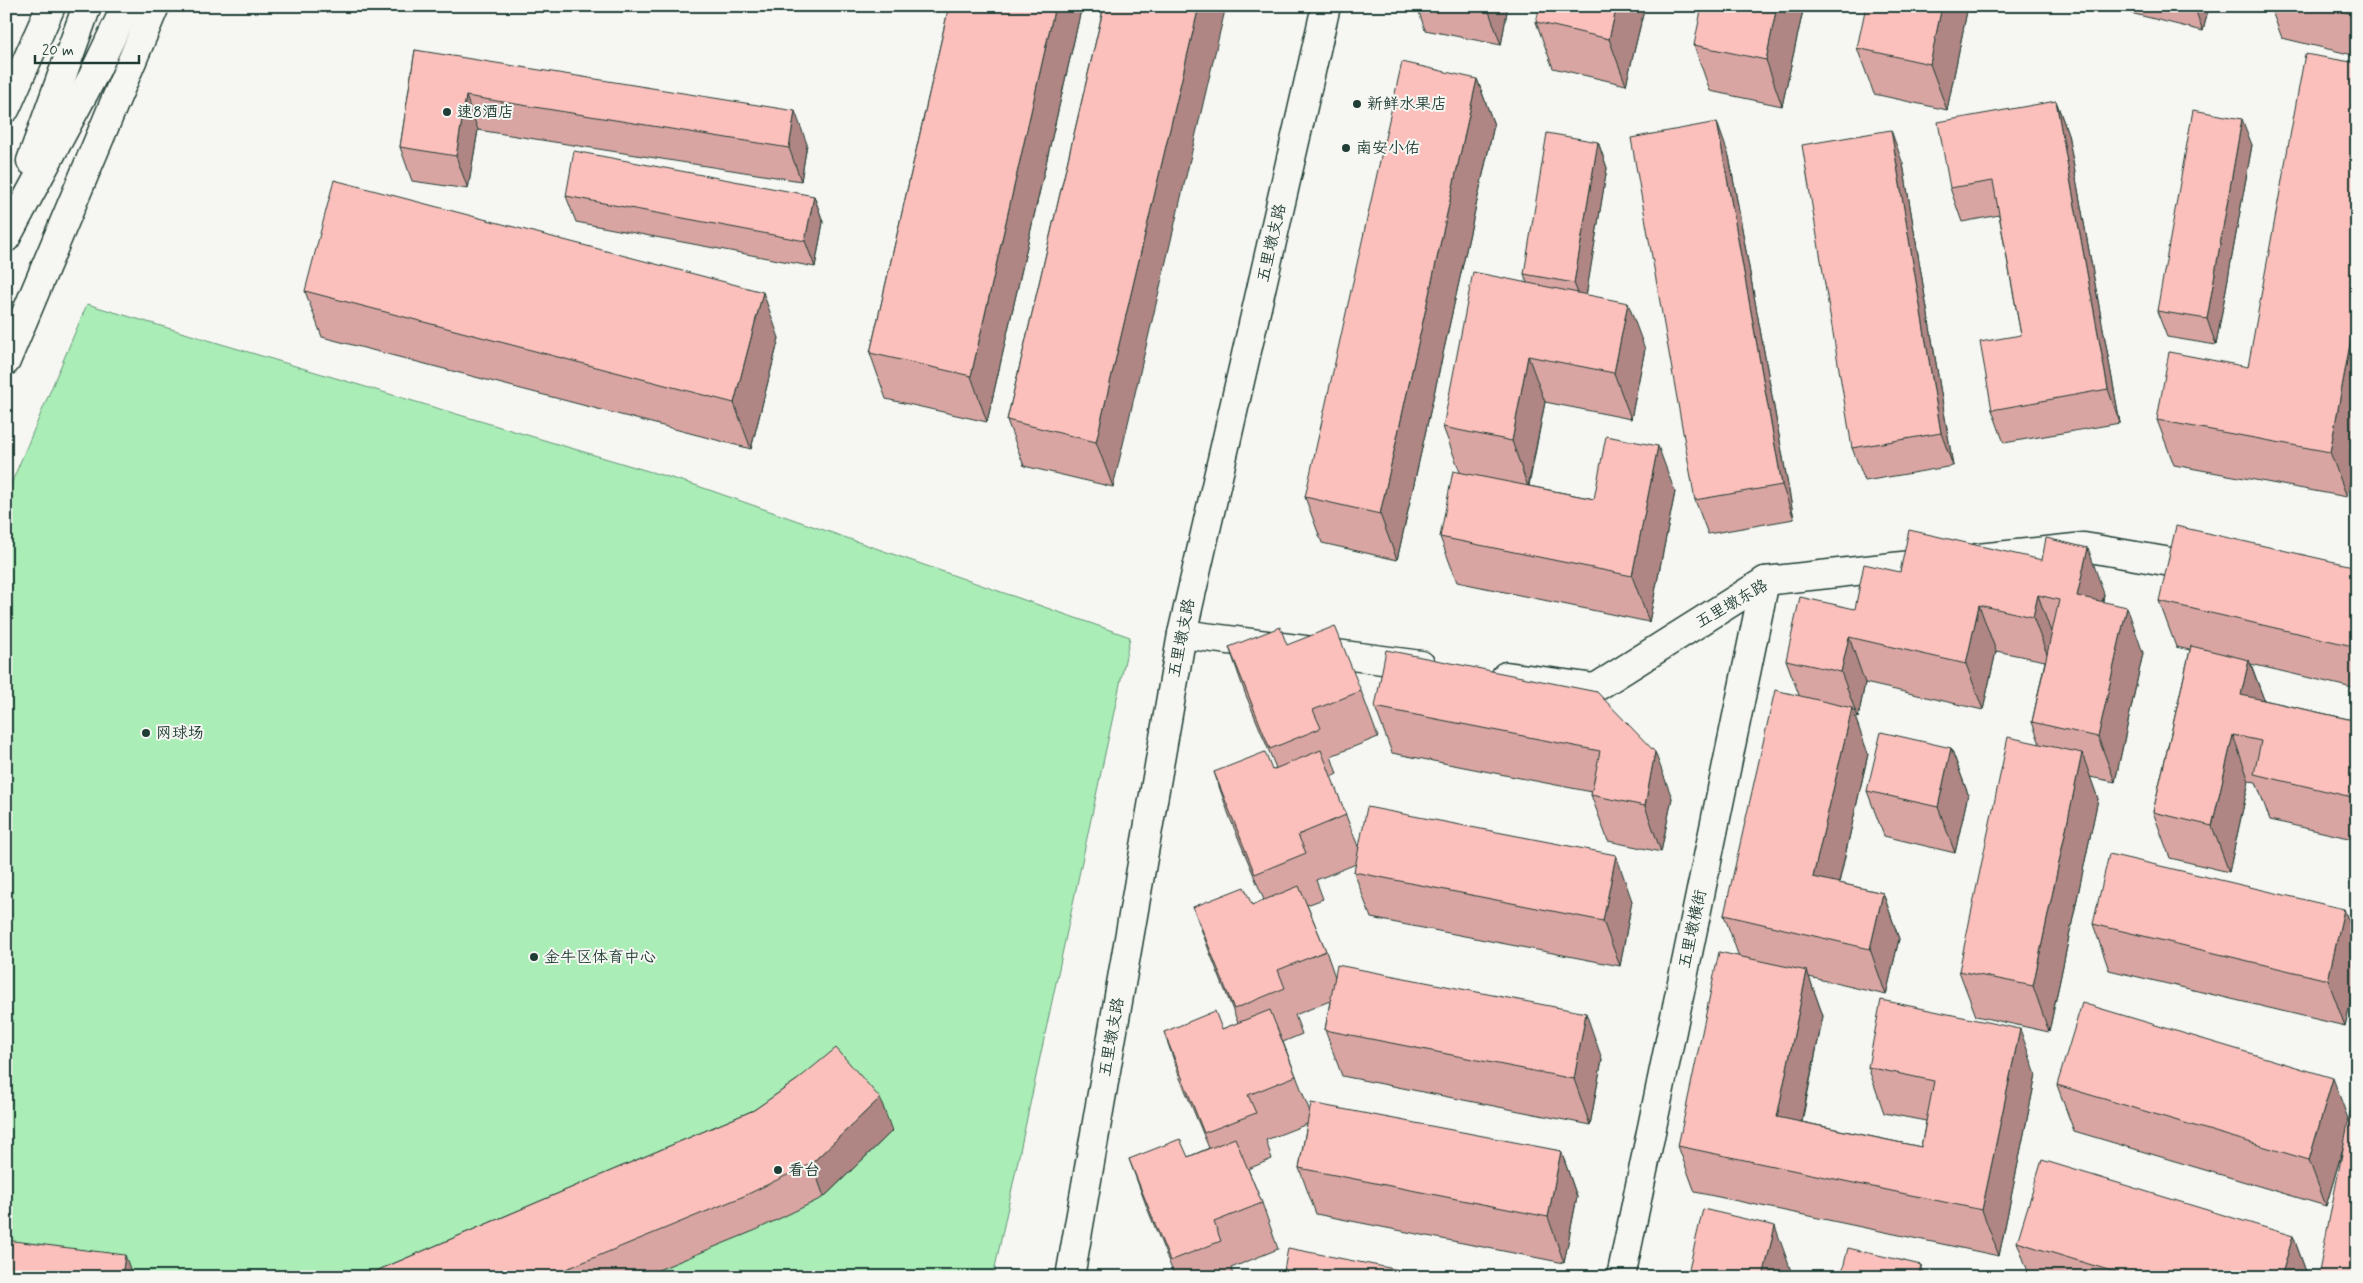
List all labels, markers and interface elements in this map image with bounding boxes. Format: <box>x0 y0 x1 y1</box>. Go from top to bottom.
scale bar <box>35 32 139 64</box>
text: 20 m <box>42 41 74 61</box>
place label: 新鲜水果店 <box>1367 94 1447 115</box>
marker: 新鲜水果店 <box>1351 98 1363 110</box>
place label: 速8酒店 <box>457 102 514 123</box>
marker: 速8酒店 <box>441 106 453 118</box>
place label: 南安小佑 <box>1356 138 1420 159</box>
marker: 南安小佑 <box>1340 142 1352 154</box>
street label: 五里墩支路 <box>1253 202 1291 284</box>
street label: 五里墩东路 <box>1692 575 1772 633</box>
street label: 五里墩支路 <box>1164 597 1200 679</box>
place label: 网球场 <box>156 723 204 744</box>
marker: 网球场 <box>140 727 152 739</box>
street label: 五里墩横街 <box>1674 888 1712 970</box>
place label: 金牛区体育中心 <box>544 947 656 968</box>
marker: 金牛区体育中心 <box>528 951 540 963</box>
street label: 五里墩支路 <box>1095 996 1129 1078</box>
place label: 看台 <box>788 1160 820 1181</box>
marker: 看台 <box>772 1164 784 1176</box>

